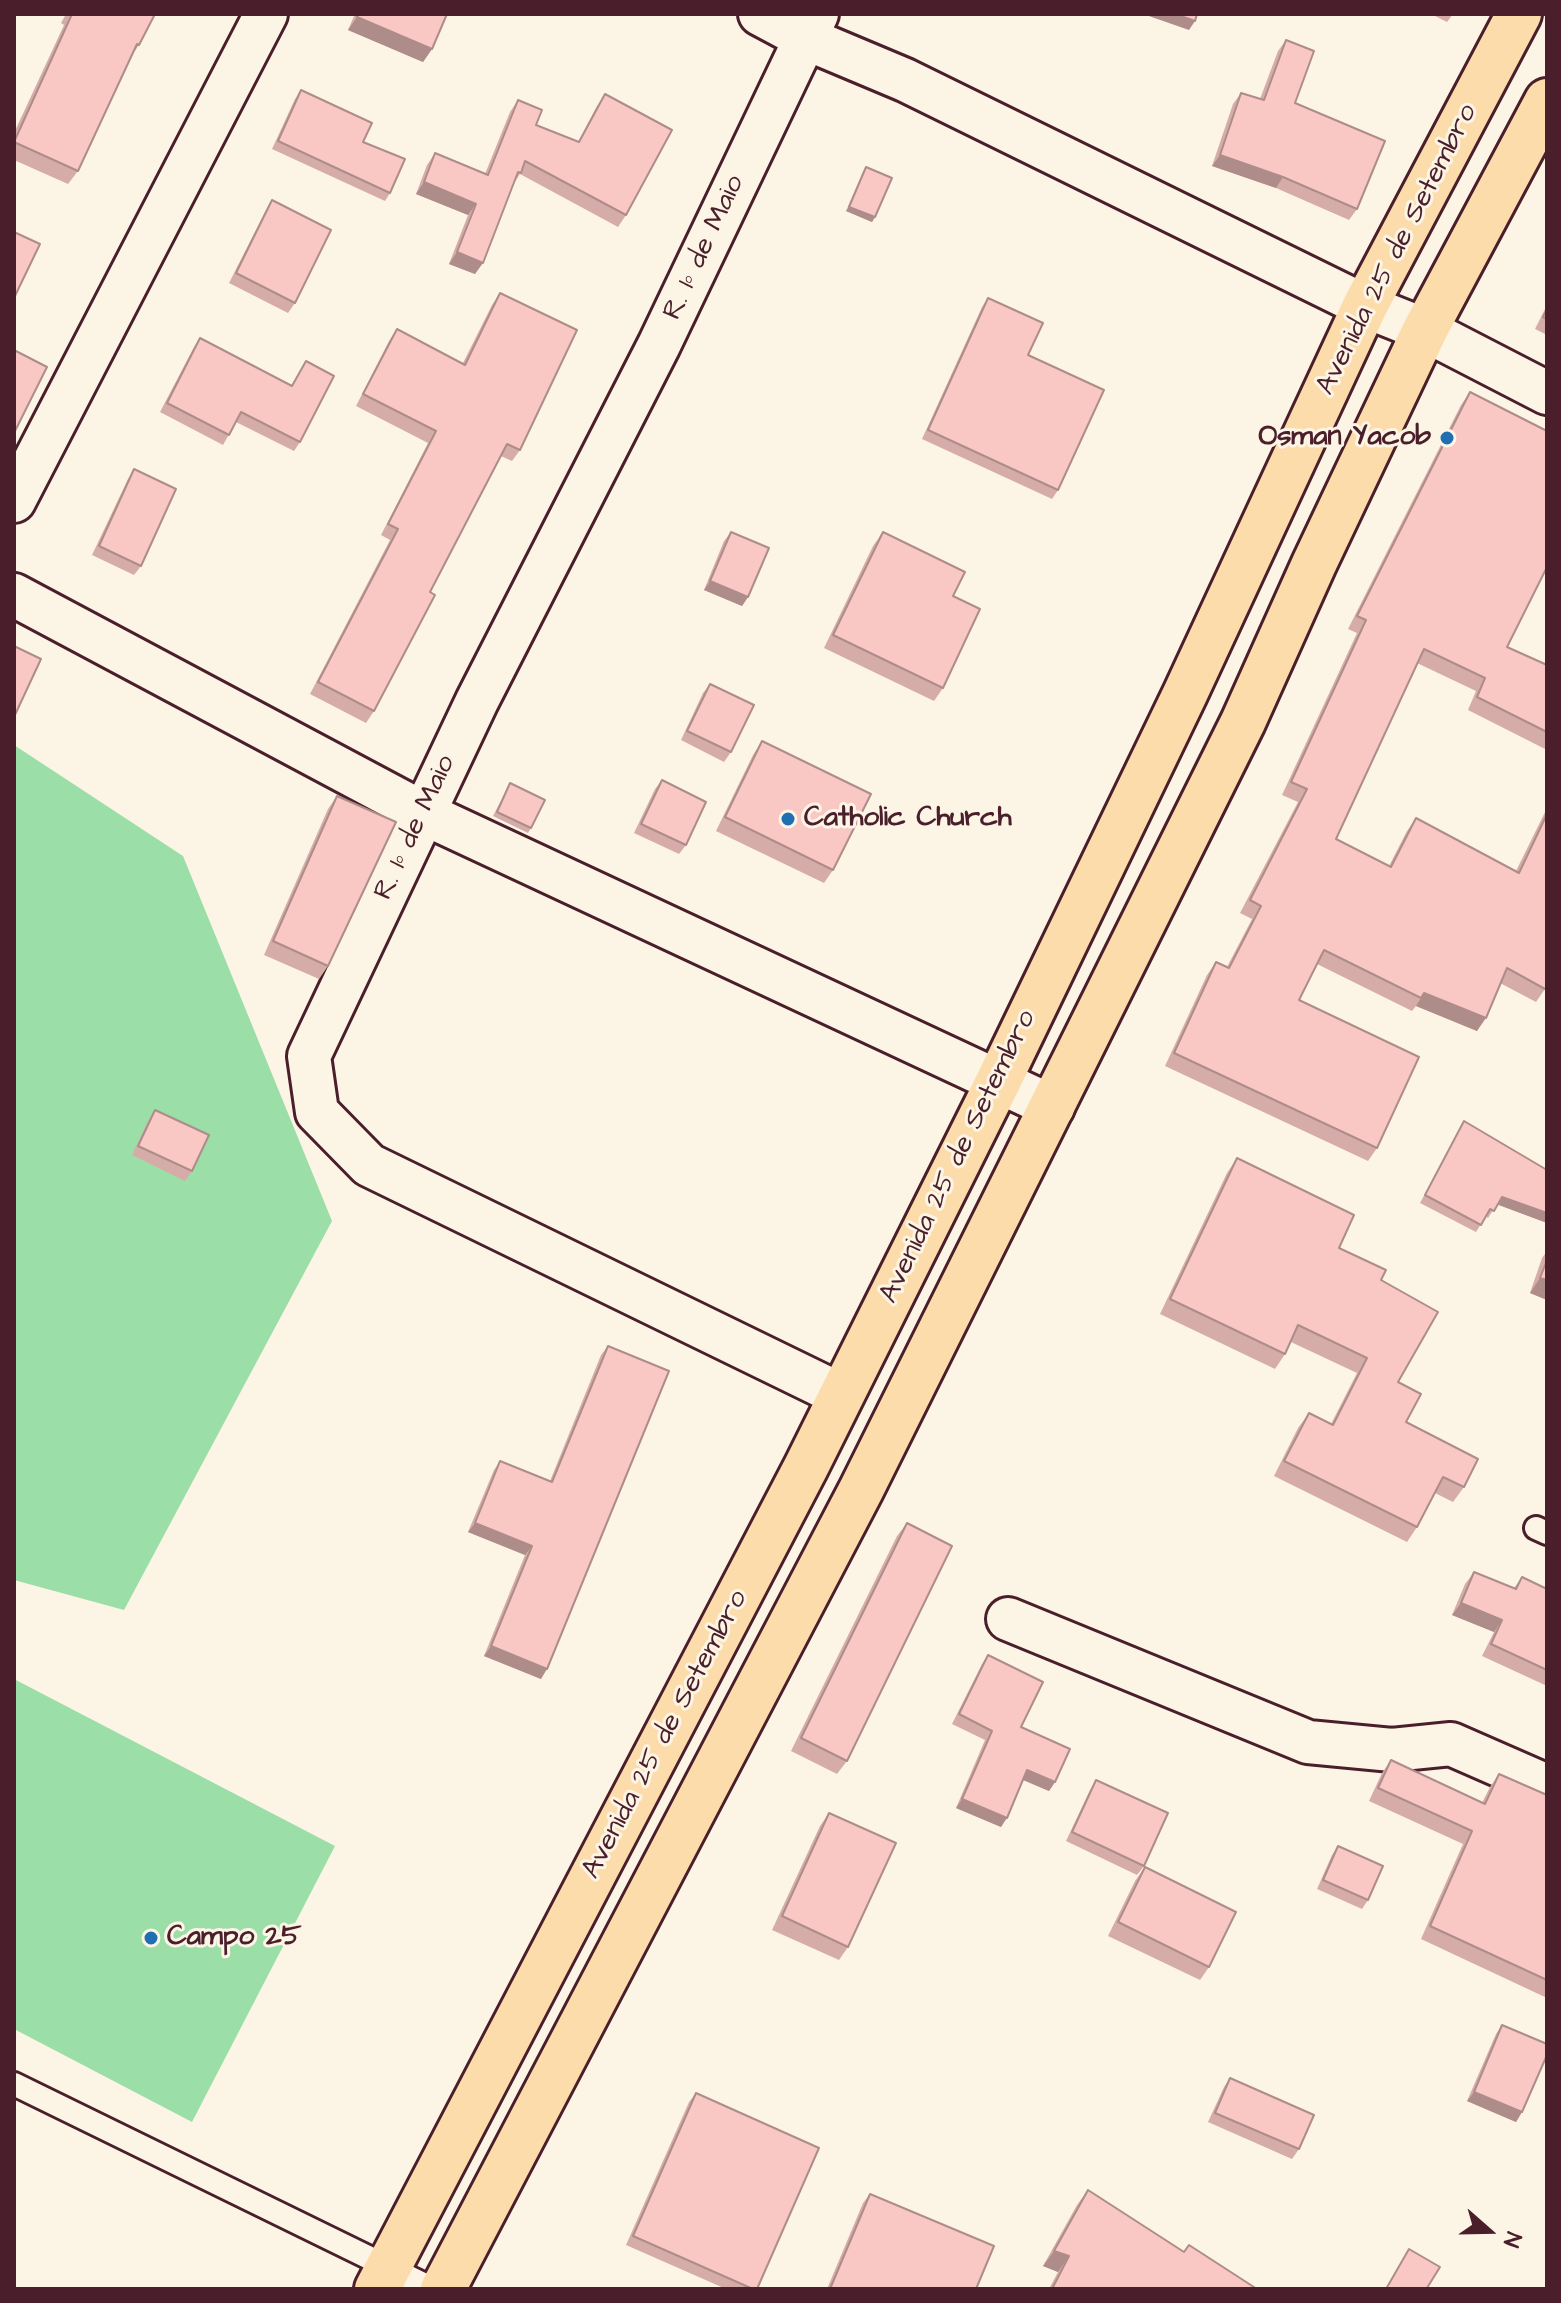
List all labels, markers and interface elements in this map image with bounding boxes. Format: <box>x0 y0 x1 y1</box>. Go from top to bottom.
street label: Avenida 25 de Setembro <box>1310 99 1486 401</box>
street label: R. 1º de Maio <box>657 170 753 326</box>
place label: Osman Yacob <box>1259 421 1431 455</box>
marker: Osman Yacob <box>1438 429 1456 447</box>
street label: R. 1º de Maio <box>368 750 464 906</box>
place label: Catholic Church <box>804 802 1012 836</box>
marker: Catholic Church <box>779 810 797 828</box>
street label: Avenida 25 de Setembro <box>873 1005 1045 1309</box>
street label: Avenida 25 de Setembro <box>576 1585 756 1885</box>
place label: Campo 25 <box>167 1921 301 1955</box>
marker: Campo 25 <box>142 1929 160 1947</box>
north arrow <box>1449 2191 1529 2271</box>
text: N <box>1495 2228 1529 2251</box>

